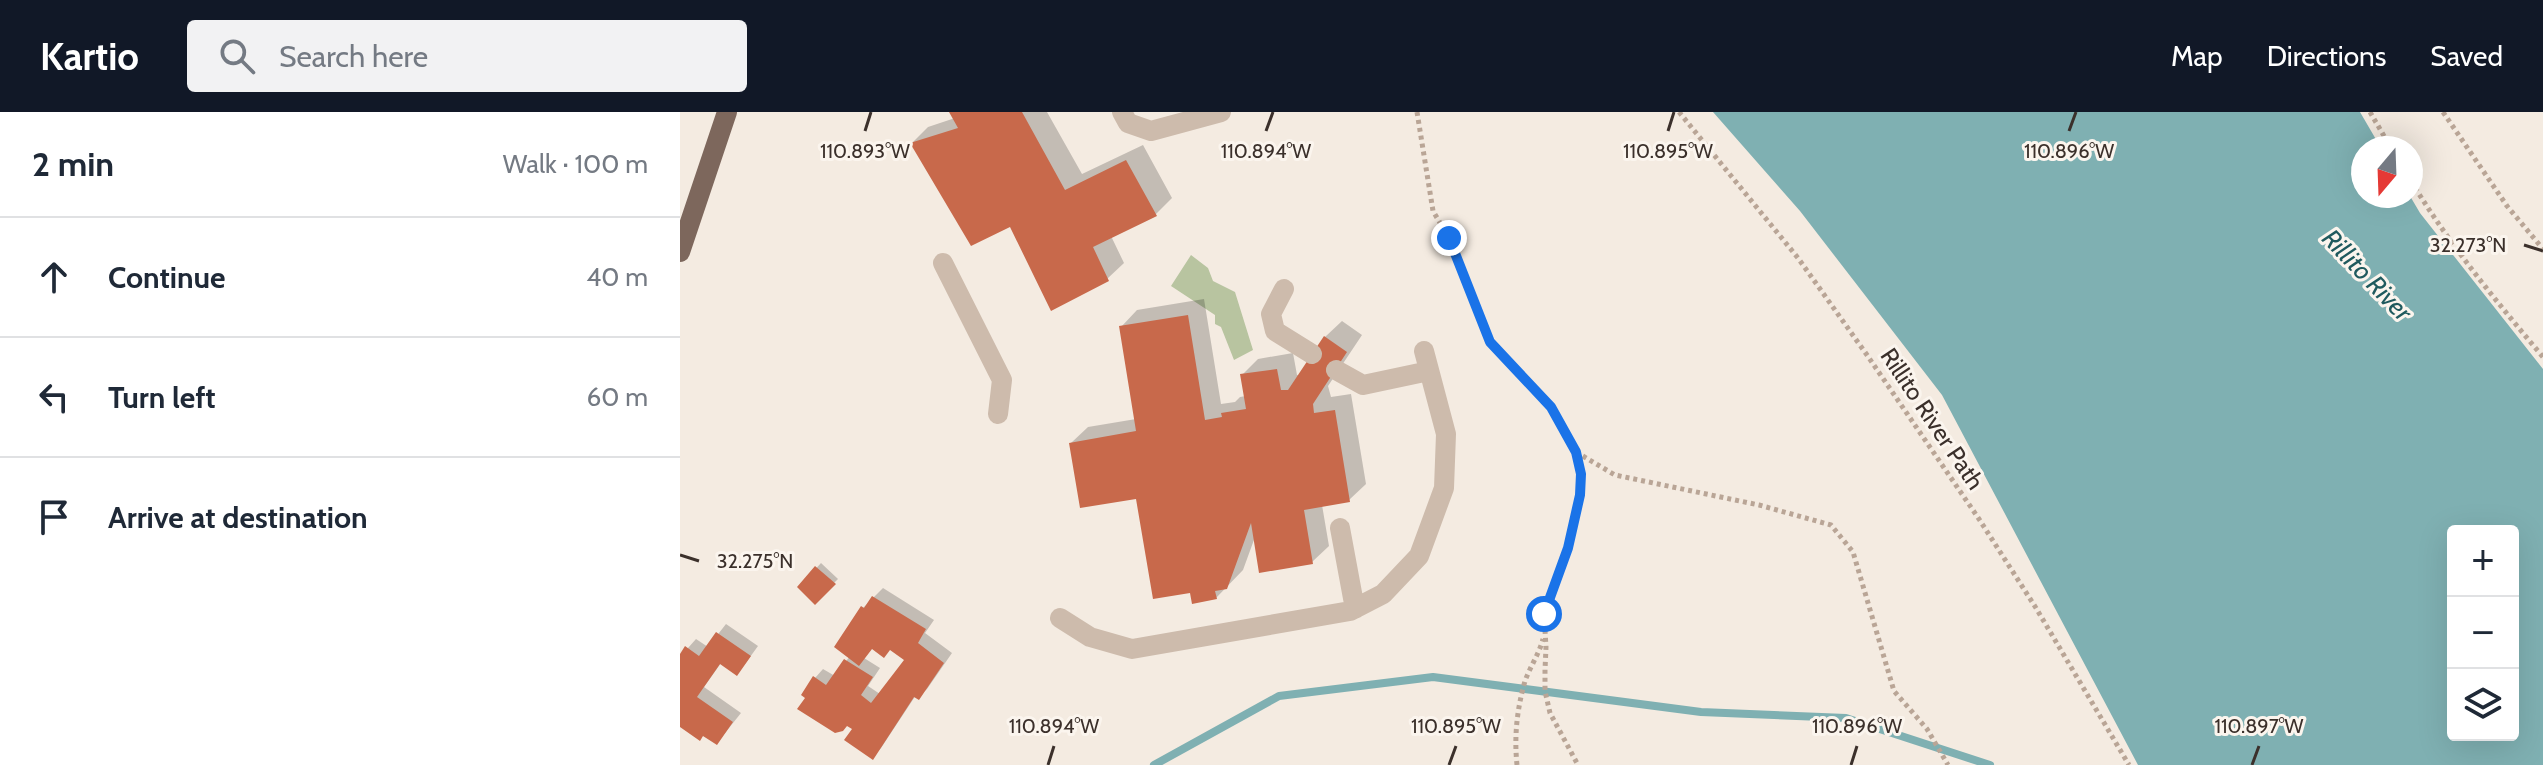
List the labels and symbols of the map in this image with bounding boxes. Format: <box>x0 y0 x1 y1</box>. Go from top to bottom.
north arrow <box>2351 136 2423 208</box>
text: 110.893°W <box>820 139 910 163</box>
text: 110.894°W <box>1221 139 1311 163</box>
text: 110.895°W <box>1623 139 1713 163</box>
text: 110.896°W <box>2024 139 2114 163</box>
route end <box>1431 220 1467 256</box>
water label: Rillito River <box>2315 222 2419 328</box>
text: 32.273°N <box>2430 233 2506 257</box>
street label: Rillito River Path <box>1874 342 1990 495</box>
text: 32.275°N <box>717 549 793 573</box>
route start <box>1526 596 1562 632</box>
text: 110.894°W <box>1009 714 1099 738</box>
text: 110.895°W <box>1411 714 1501 738</box>
text: 110.896°W <box>1812 714 1902 738</box>
text: 110.897°W <box>2214 714 2304 738</box>

